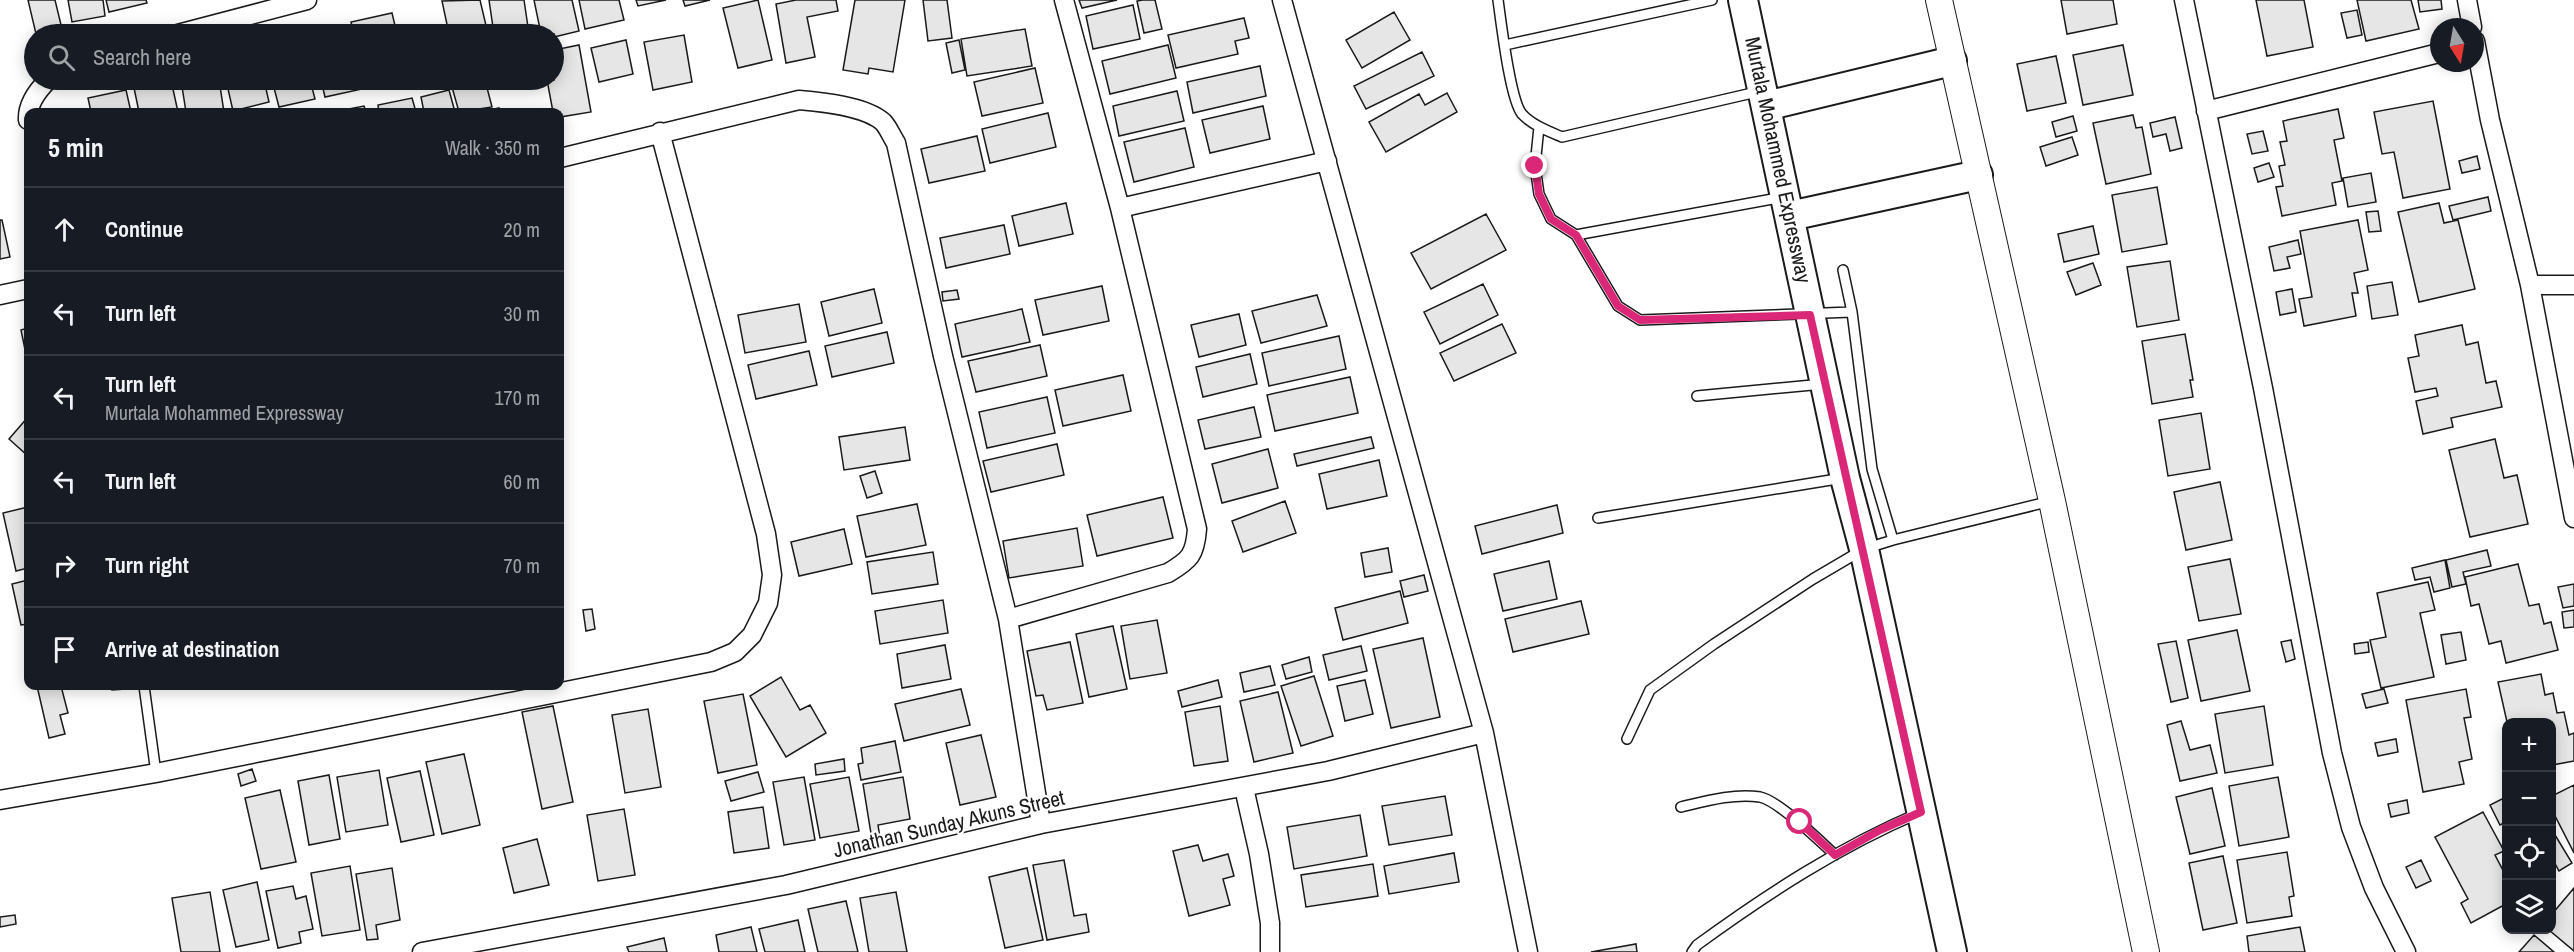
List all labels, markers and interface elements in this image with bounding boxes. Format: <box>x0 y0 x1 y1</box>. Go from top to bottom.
north arrow <box>2430 18 2484 72</box>
search box <box>24 24 564 90</box>
street label: Murtala Mohammed Expressway <box>1738 34 1819 286</box>
icon: search <box>45 41 78 74</box>
text: Search here <box>93 42 191 72</box>
text: 5 min <box>48 130 104 165</box>
text: Walk · 350 m <box>445 134 540 161</box>
route end <box>1521 152 1547 178</box>
icon: ahead <box>48 213 81 246</box>
text: Continue <box>105 214 183 244</box>
text: 20 m <box>504 216 540 243</box>
icon: left <box>48 297 81 330</box>
text: Turn left <box>105 298 176 328</box>
text: 30 m <box>504 300 540 327</box>
text: Turn left <box>105 369 176 399</box>
icon: left <box>48 381 81 414</box>
text: 170 m <box>494 384 540 411</box>
text: Murtala Mohammed Expressway <box>105 399 344 426</box>
icon: left <box>48 465 81 498</box>
text: Turn left <box>105 466 176 496</box>
text: 60 m <box>504 468 540 495</box>
icon: right <box>48 549 81 582</box>
text: Turn right <box>105 550 189 580</box>
text: 70 m <box>504 552 540 579</box>
icon: arrive <box>48 633 81 666</box>
text: Arrive at destination <box>105 634 279 664</box>
map controls <box>2502 718 2556 934</box>
button: + <box>2502 718 2556 772</box>
button: − <box>2502 772 2556 826</box>
street label: Jonathan Sunday Akuns Street <box>830 783 1068 864</box>
route start <box>1786 808 1812 834</box>
button: locate <box>2502 826 2556 880</box>
button: layers <box>2502 880 2556 934</box>

